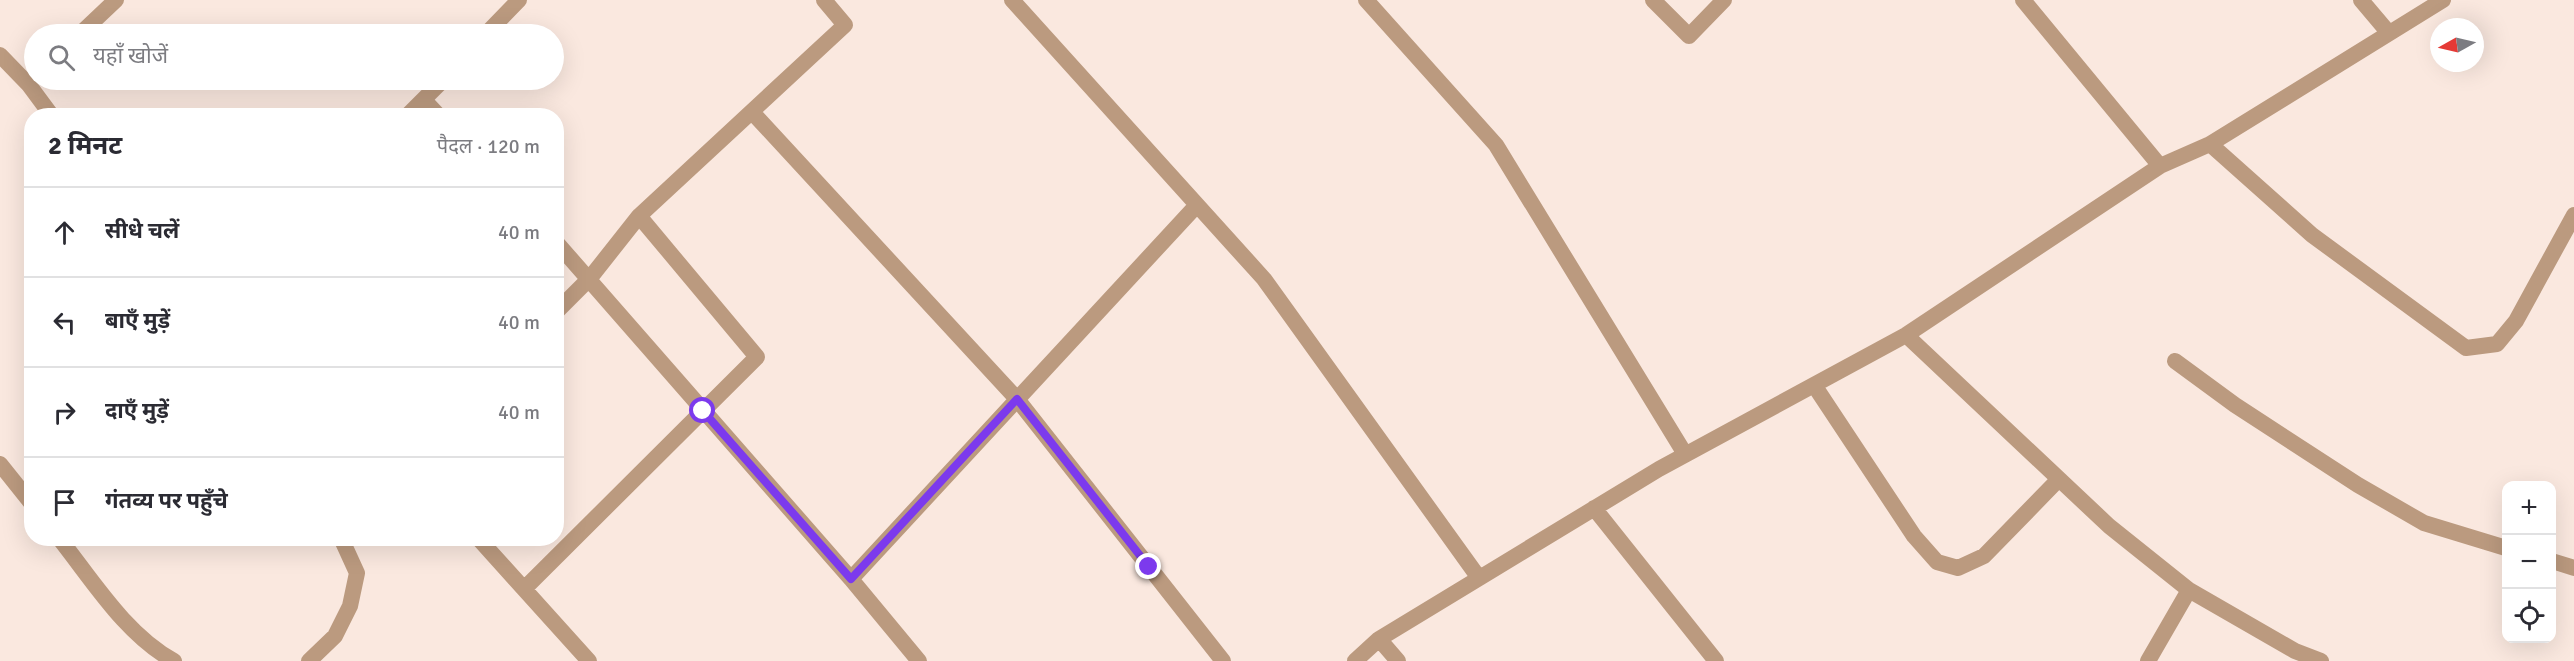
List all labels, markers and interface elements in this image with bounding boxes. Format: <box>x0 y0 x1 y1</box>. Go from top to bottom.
north arrow <box>2430 18 2484 72</box>
search box <box>24 24 564 90</box>
icon: search <box>45 41 78 74</box>
text: यहाँ खोजें <box>93 42 168 69</box>
text: 2 मिनट <box>48 130 122 162</box>
text: पैदल · 120 m <box>437 134 540 159</box>
icon: ahead <box>48 216 81 249</box>
text: सीधे चलें <box>105 217 179 244</box>
text: 40 m <box>498 220 540 245</box>
icon: left <box>48 306 81 339</box>
text: बाएँ मुड़ें <box>105 307 170 334</box>
text: 40 m <box>498 310 540 335</box>
icon: right <box>48 396 81 429</box>
text: दाएँ मुड़ें <box>105 397 169 424</box>
route start <box>689 397 715 423</box>
text: 40 m <box>498 400 540 425</box>
map controls <box>2502 481 2556 643</box>
button: + <box>2502 481 2556 535</box>
icon: arrive <box>48 486 81 519</box>
text: गंतव्य पर पहुँचे <box>105 487 228 514</box>
button: − <box>2502 535 2556 589</box>
route end <box>1135 553 1161 579</box>
button: locate <box>2502 589 2556 643</box>

